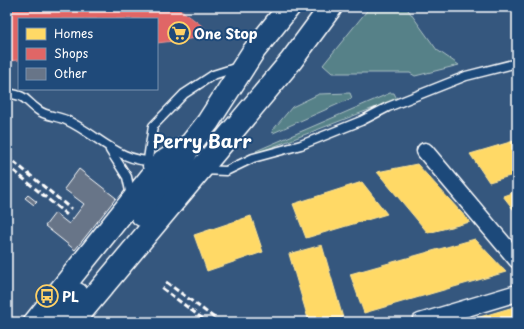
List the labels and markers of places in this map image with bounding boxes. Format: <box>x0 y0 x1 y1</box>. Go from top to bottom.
supermarket icon: One Stop <box>166 20 192 46</box>
place label: One Stop <box>194 23 258 44</box>
bus stop icon: PL <box>34 283 60 309</box>
place label: PL <box>62 286 79 307</box>

